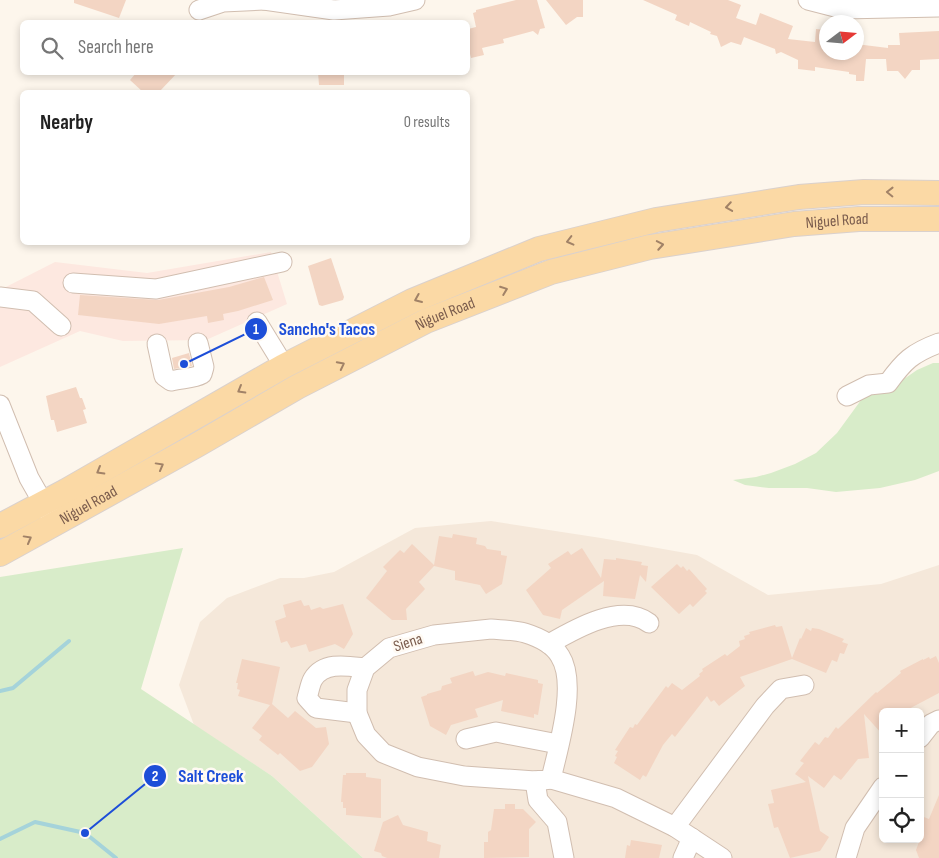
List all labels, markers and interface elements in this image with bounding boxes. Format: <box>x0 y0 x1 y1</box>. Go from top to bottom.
north arrow <box>819 15 864 60</box>
search box <box>20 20 470 75</box>
icon: search <box>38 34 66 62</box>
text: Search here <box>78 36 154 59</box>
text: Nearby <box>40 110 93 135</box>
text: 0 results <box>404 113 450 132</box>
one-way arrow <box>886 187 894 197</box>
one-way arrow <box>724 202 733 212</box>
street label: Niguel Road <box>805 209 868 233</box>
one-way arrow <box>566 236 574 246</box>
one-way arrow <box>656 241 664 251</box>
one-way arrow <box>499 286 508 296</box>
one-way arrow <box>414 292 423 303</box>
street label: Niguel Road <box>412 293 478 335</box>
callout: Sancho's Tacos <box>244 312 385 345</box>
text: Sancho's Tacos <box>279 319 375 340</box>
text: 1 <box>253 320 259 339</box>
one-way arrow <box>336 361 345 371</box>
one-way arrow <box>238 384 247 394</box>
one-way arrow <box>154 462 163 472</box>
one-way arrow <box>97 464 106 474</box>
street label: Niguel Road <box>56 482 120 529</box>
one-way arrow <box>23 535 32 545</box>
street label: Siena <box>391 629 425 657</box>
map controls <box>879 708 924 843</box>
button: + <box>879 708 924 753</box>
button: − <box>879 753 924 798</box>
callout: Salt Creek <box>143 760 253 793</box>
text: Salt Creek <box>178 766 244 787</box>
text: 2 <box>152 767 158 786</box>
button: locate <box>879 798 924 843</box>

